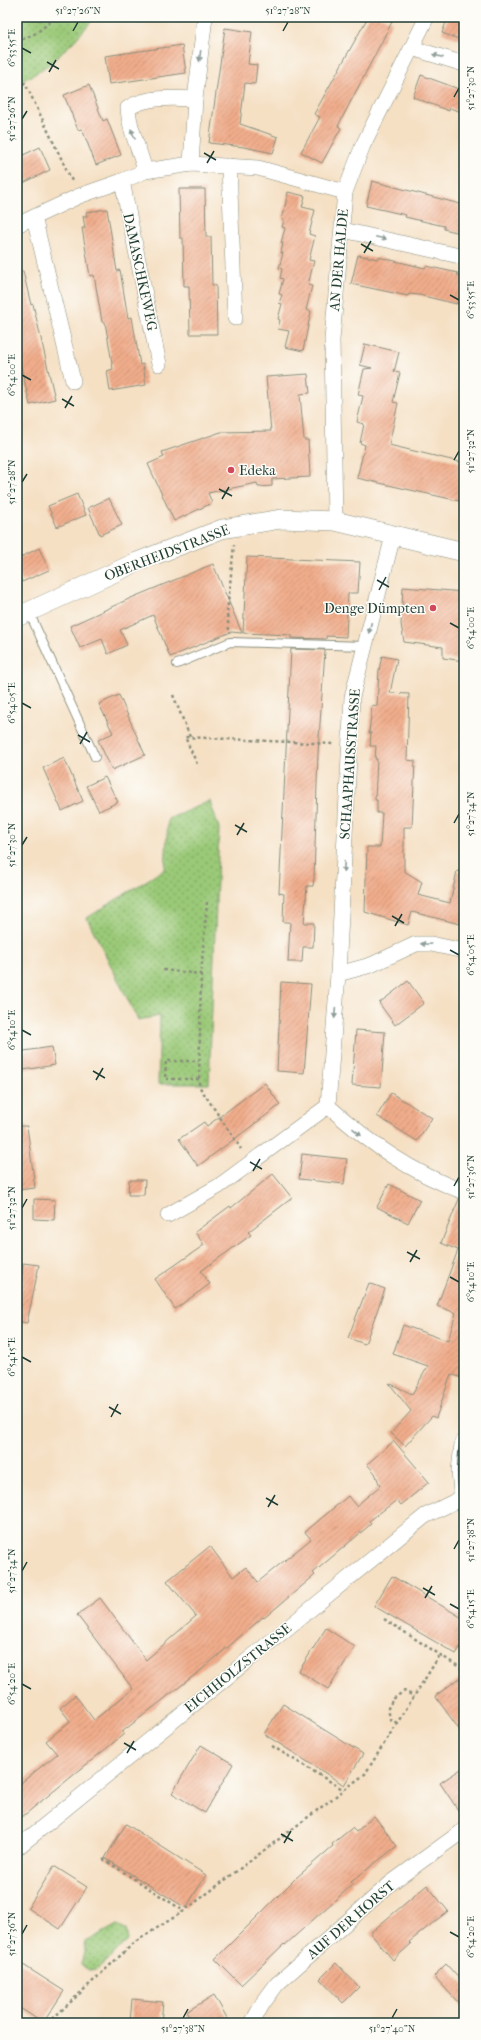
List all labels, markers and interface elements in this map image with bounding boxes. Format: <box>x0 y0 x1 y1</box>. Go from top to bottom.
text: 51°27'26"N <box>55 5 101 17</box>
text: 51°27'28"N <box>265 5 311 17</box>
text: 6°53'55"E <box>6 29 18 67</box>
one-way arrow <box>197 50 204 62</box>
one-way arrow <box>432 53 444 59</box>
text: 51°27'30"N <box>465 65 477 110</box>
text: 51°27'26"N <box>6 96 18 142</box>
one-way arrow <box>130 127 136 139</box>
street label: AN DER HALDE <box>326 208 352 313</box>
street label: DAMASCHKEWEG <box>119 212 161 333</box>
one-way arrow <box>375 236 387 242</box>
text: 6°53'55"E <box>465 281 477 319</box>
text: 6°54'00"E <box>6 354 18 396</box>
text: 51°27'32"N <box>465 428 477 473</box>
text: 51°27'28"N <box>6 459 18 505</box>
place label: Edeka <box>239 462 276 479</box>
marker: Edeka <box>226 465 236 475</box>
street label: OBERHEIDSTRASSE <box>102 521 233 585</box>
place label: Denge Dümpten <box>324 600 425 617</box>
marker: Denge Dümpten <box>428 603 438 613</box>
text: 6°54'00"E <box>465 607 477 649</box>
one-way arrow <box>367 622 373 634</box>
text: 6°54'05"E <box>6 682 18 724</box>
street label: SCHAAPHAUSSTRASSE <box>336 688 364 840</box>
text: 51°27'34"N <box>465 791 477 837</box>
text: 51°27'30"N <box>6 822 18 867</box>
one-way arrow <box>340 861 347 873</box>
text: 6°54'05"E <box>465 934 477 976</box>
one-way arrow <box>419 941 432 947</box>
one-way arrow <box>332 1007 339 1019</box>
text: 6°54'10"E <box>6 1010 18 1050</box>
one-way arrow <box>352 1127 363 1136</box>
text: 51°27'36"N <box>465 1154 477 1199</box>
text: 51°27'32"N <box>6 1185 18 1230</box>
text: 6°54'10"E <box>465 1262 477 1302</box>
text: 6°54'15"E <box>6 1337 18 1377</box>
text: 51°27'38"N <box>465 1517 477 1562</box>
text: 51°27'34"N <box>6 1548 18 1594</box>
text: 6°54'15"E <box>465 1589 477 1629</box>
street label: EICHHOLZSTRASSE <box>181 1619 295 1716</box>
text: 6°54'20"E <box>6 1663 18 1705</box>
street label: AUF DER HORST <box>303 1877 399 1963</box>
text: 51°27'36"N <box>6 1911 18 1956</box>
text: 6°54'20"E <box>465 1916 477 1958</box>
text: 51°27'38"N <box>161 2023 206 2035</box>
text: 51°27'40"N <box>369 2023 416 2035</box>

